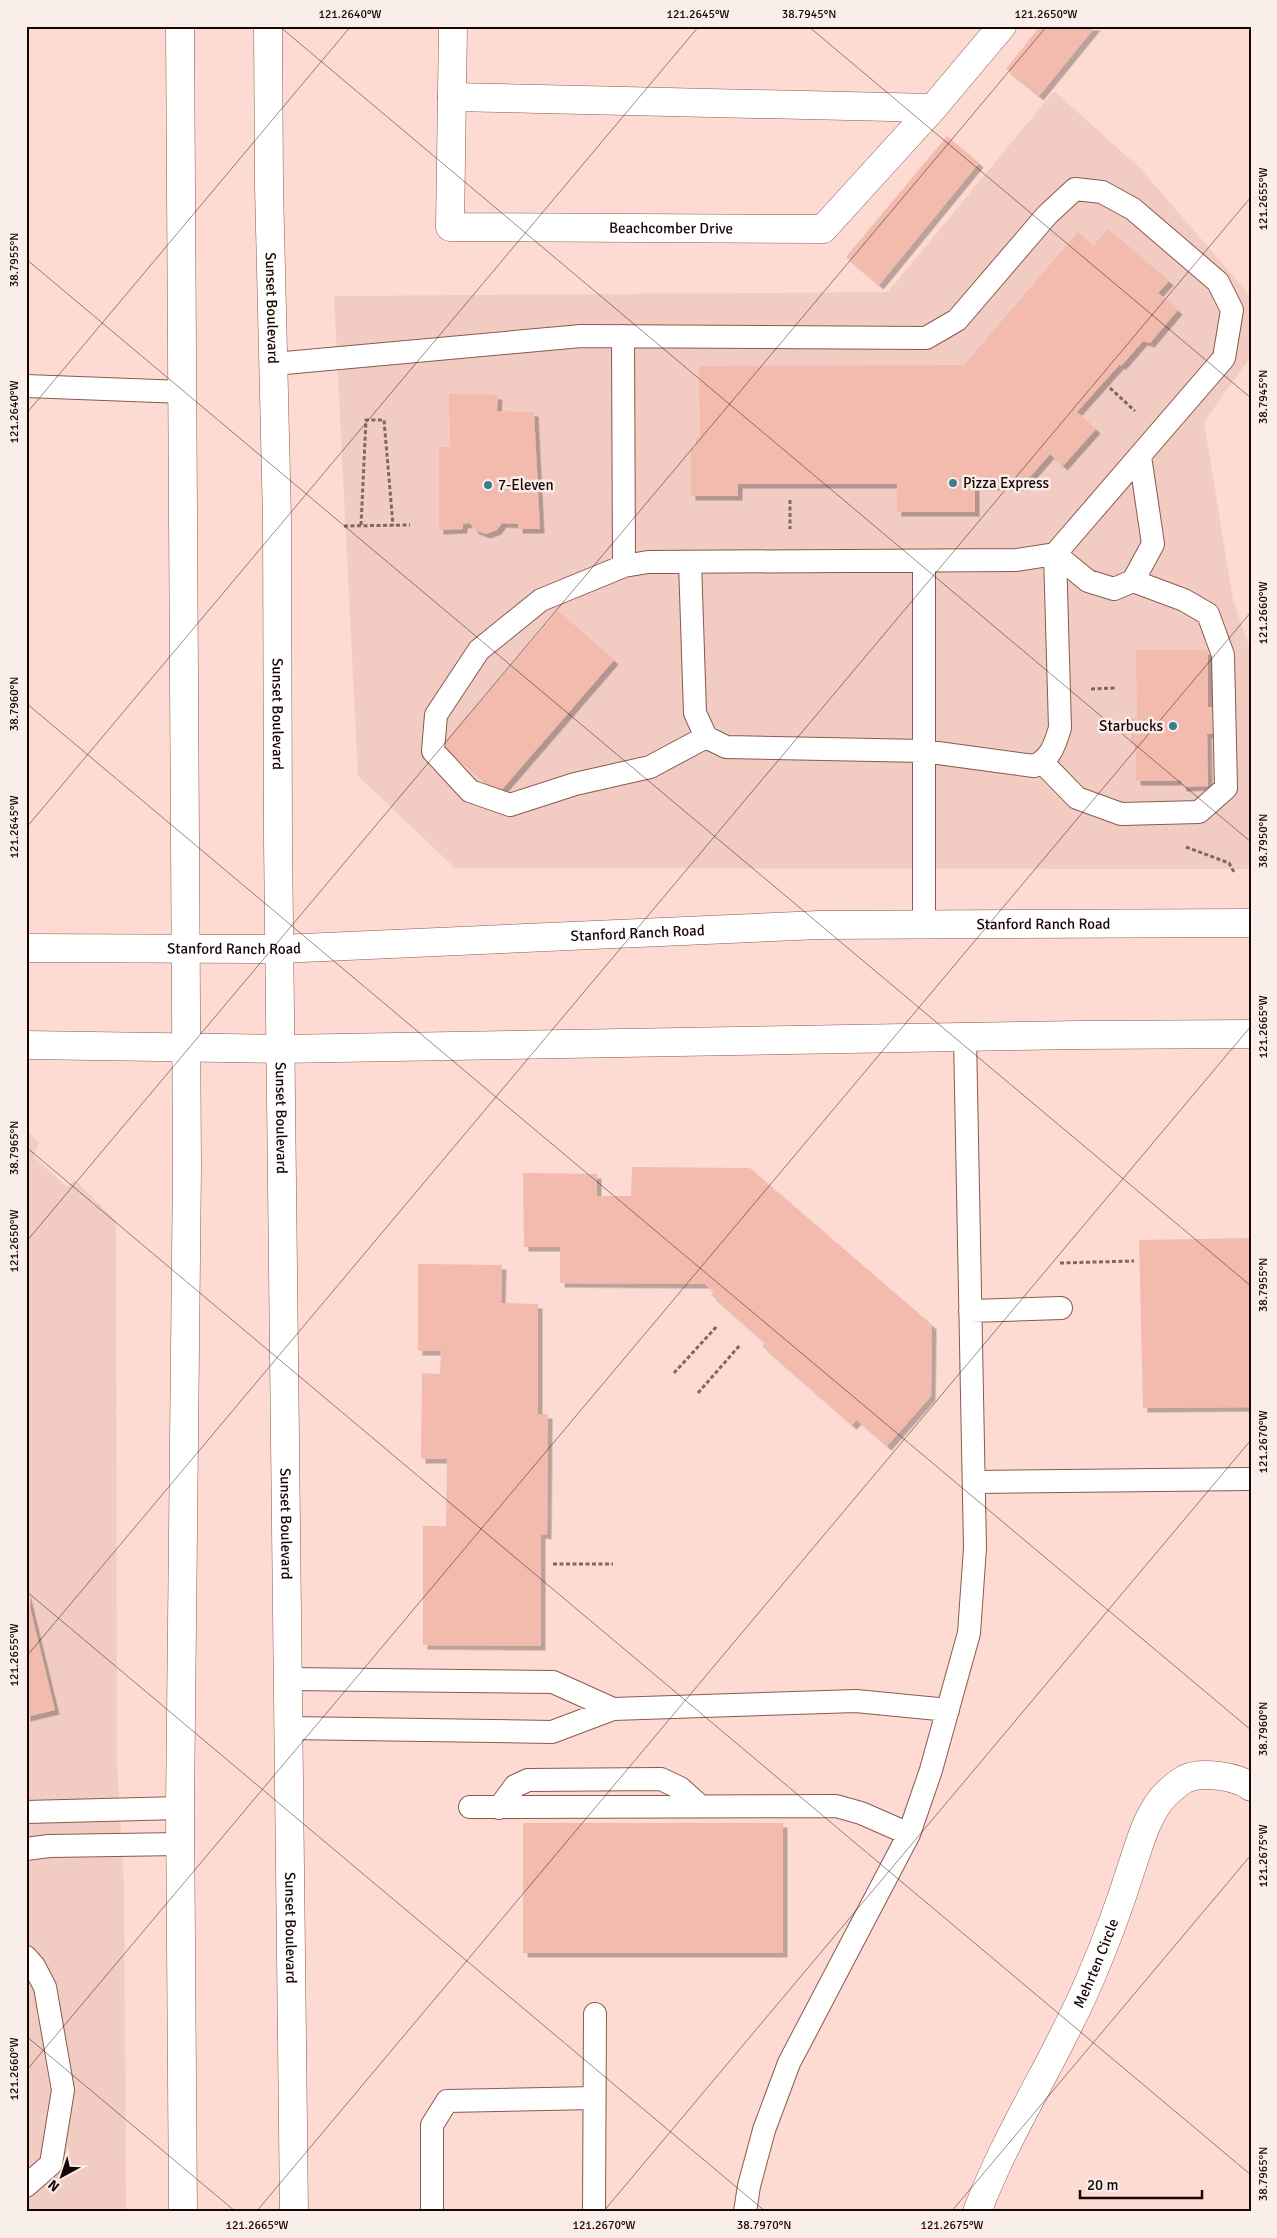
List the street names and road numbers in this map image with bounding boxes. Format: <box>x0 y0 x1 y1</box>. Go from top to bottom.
street label: Beachcomber Drive <box>609 219 733 238</box>
street label: Sunset Boulevard <box>262 252 282 364</box>
street label: Sunset Boulevard <box>268 658 287 770</box>
street label: Stanford Ranch Road <box>976 915 1111 933</box>
street label: Stanford Ranch Road <box>570 921 705 945</box>
street label: Stanford Ranch Road <box>167 939 301 958</box>
street label: Sunset Boulevard <box>272 1062 291 1174</box>
street label: Sunset Boulevard <box>276 1468 296 1580</box>
street label: Sunset Boulevard <box>281 1872 300 1984</box>
street label: Mehrten Circle <box>1069 1916 1122 2011</box>

